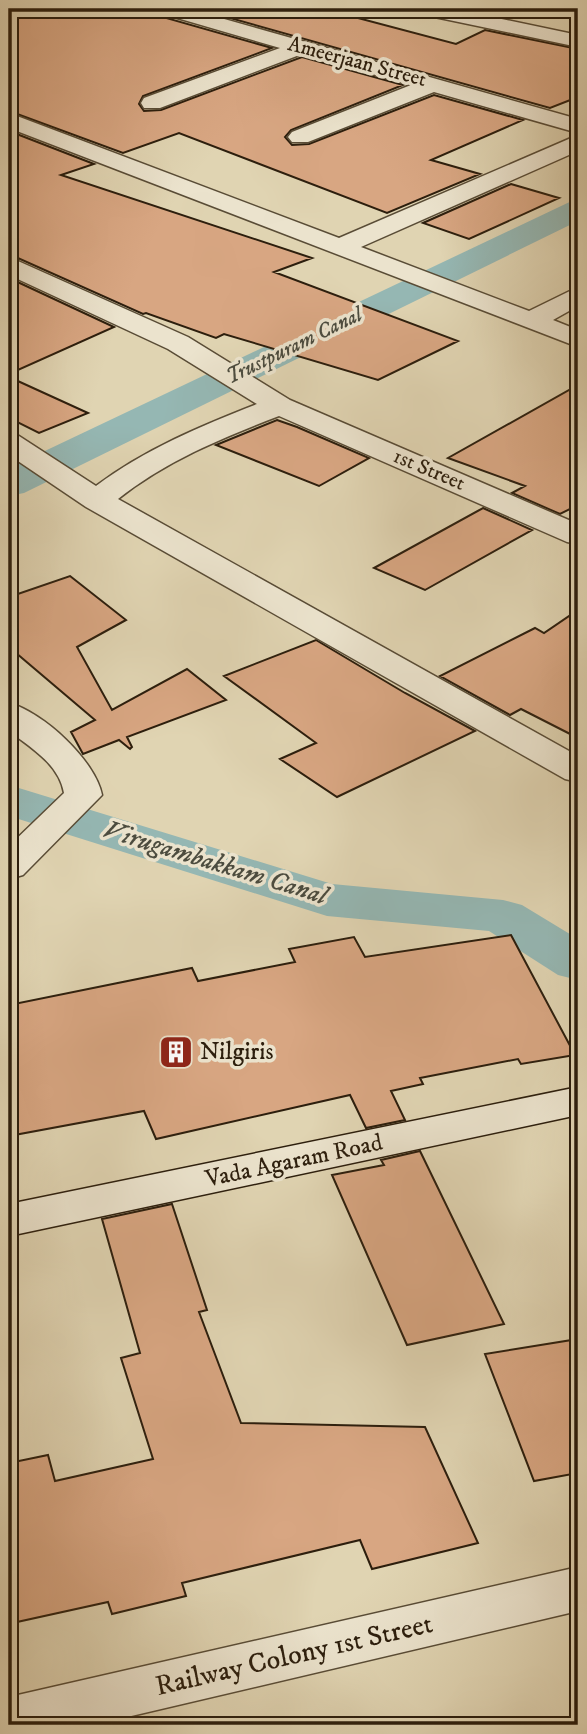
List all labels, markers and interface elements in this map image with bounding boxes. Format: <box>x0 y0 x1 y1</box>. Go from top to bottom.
street label: Ameerjaan Street <box>285 31 429 93</box>
water label: Trustpuram Canal <box>222 301 369 390</box>
street label: 1st Street <box>389 443 469 497</box>
water label: Virugambakkam Canal <box>99 813 334 914</box>
building icon: Nilgiris <box>157 1033 195 1071</box>
place label: Nilgiris <box>200 1037 273 1067</box>
street label: Vada Agaram Road <box>202 1128 385 1195</box>
street label: Railway Colony 1st Street <box>152 1606 436 1704</box>

